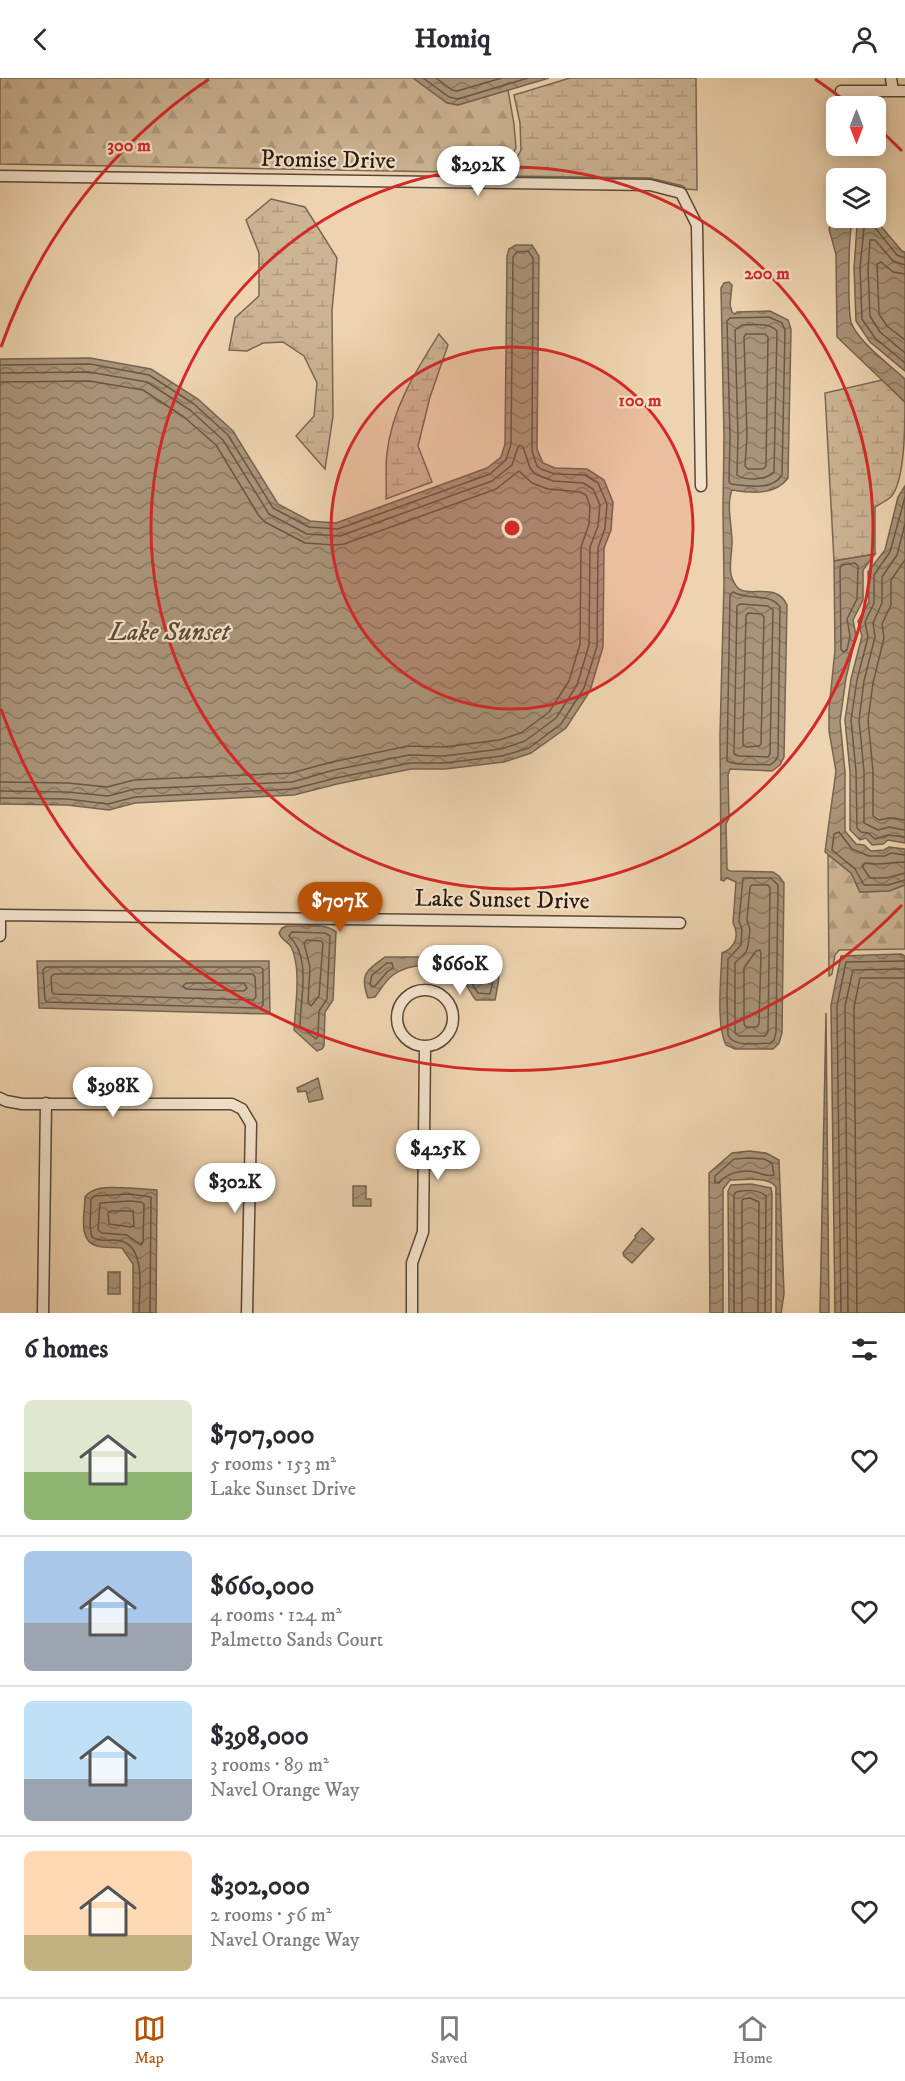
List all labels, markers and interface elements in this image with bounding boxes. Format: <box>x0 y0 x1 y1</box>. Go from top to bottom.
text: Homiq <box>415 22 491 56</box>
icon: back <box>24 23 57 56</box>
icon: person <box>848 23 881 56</box>
north arrow <box>826 96 886 156</box>
map controls <box>826 96 886 228</box>
text: 300 m <box>107 135 151 157</box>
street label: Promise Drive <box>260 144 396 176</box>
pin: $292K <box>436 146 520 197</box>
text: $292K <box>451 153 505 178</box>
button: layers <box>826 168 886 228</box>
text: 200 m <box>744 263 790 285</box>
text: 100 m <box>618 390 662 412</box>
centre of rings <box>502 518 522 538</box>
water label: Lake Sunset <box>107 616 231 649</box>
pin: $707K <box>298 882 382 933</box>
street label: Lake Sunset Drive <box>414 883 590 917</box>
text: $707K <box>312 889 368 914</box>
pin: $660K <box>418 945 502 996</box>
text: $660K <box>432 952 488 977</box>
pin: $398K <box>71 1067 155 1118</box>
text: $398K <box>87 1074 139 1099</box>
pin: $425K <box>396 1130 480 1181</box>
text: $425K <box>410 1137 466 1162</box>
pin: $302K <box>193 1163 277 1214</box>
text: $302K <box>208 1170 262 1195</box>
text: 6 homes <box>24 1333 108 1366</box>
icon: filters <box>848 1333 881 1366</box>
text: $707,000 <box>210 1419 314 1452</box>
icon: home <box>72 1424 144 1496</box>
icon: heart <box>848 1444 881 1477</box>
text: 5 rooms · 153 m² <box>210 1452 336 1477</box>
text: Lake Sunset Drive <box>210 1477 356 1502</box>
text: $660,000 <box>210 1570 314 1603</box>
icon: home <box>72 1575 144 1647</box>
icon: heart <box>848 1595 881 1628</box>
text: 4 rooms · 124 m² <box>210 1603 342 1628</box>
text: Palmetto Sands Court <box>210 1628 383 1653</box>
text: $398,000 <box>210 1720 309 1753</box>
icon: home <box>72 1725 144 1797</box>
icon: heart <box>848 1745 881 1778</box>
text: 3 rooms · 89 m² <box>210 1753 329 1778</box>
text: Navel Orange Way <box>210 1778 360 1803</box>
text: $302,000 <box>210 1870 310 1903</box>
icon: home <box>72 1875 144 1947</box>
icon: heart <box>848 1895 881 1928</box>
text: 2 rooms · 56 m² <box>210 1903 332 1928</box>
text: Navel Orange Way <box>210 1928 360 1953</box>
tab: Map <box>133 2012 166 2068</box>
tab: Saved <box>431 2012 468 2068</box>
tab: Home <box>733 2012 772 2068</box>

